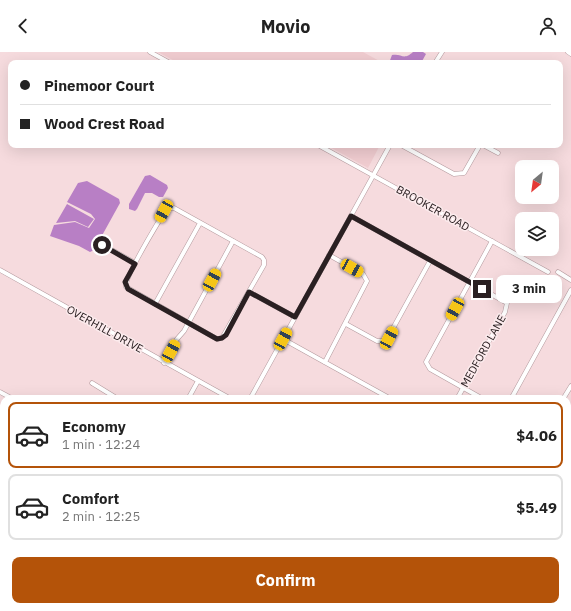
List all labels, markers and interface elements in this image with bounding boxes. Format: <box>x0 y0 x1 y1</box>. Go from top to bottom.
icon: back <box>12 15 34 37</box>
text: Movio <box>261 15 310 38</box>
icon: person <box>537 15 559 37</box>
text: Pinemoor Court <box>44 76 154 95</box>
text: Wood Crest Road <box>44 114 165 133</box>
north arrow <box>515 160 559 204</box>
map controls <box>515 160 559 256</box>
street label: BROOKER ROAD <box>394 182 472 234</box>
car <box>153 198 175 224</box>
button: layers <box>515 212 559 256</box>
route start <box>93 236 111 254</box>
car <box>339 257 365 279</box>
car <box>201 267 223 293</box>
callout: 3 min <box>496 275 562 303</box>
route end <box>473 280 491 298</box>
text: 3 min <box>512 280 546 297</box>
car <box>444 296 466 322</box>
street label: OVERHILL DRIVE <box>64 302 146 356</box>
street label: MEDFORD LANE <box>457 312 509 390</box>
car <box>378 325 400 351</box>
car <box>272 326 294 352</box>
car <box>160 338 182 364</box>
icon: car <box>14 417 50 453</box>
text: Economy <box>62 417 126 436</box>
text: $4.06 <box>516 426 557 445</box>
text: 1 min · 12:24 <box>62 436 140 453</box>
icon: car <box>14 489 50 525</box>
text: Comfort <box>62 489 119 508</box>
text: $5.49 <box>516 498 557 517</box>
text: 2 min · 12:25 <box>62 508 140 525</box>
button: Confirm <box>12 557 559 603</box>

